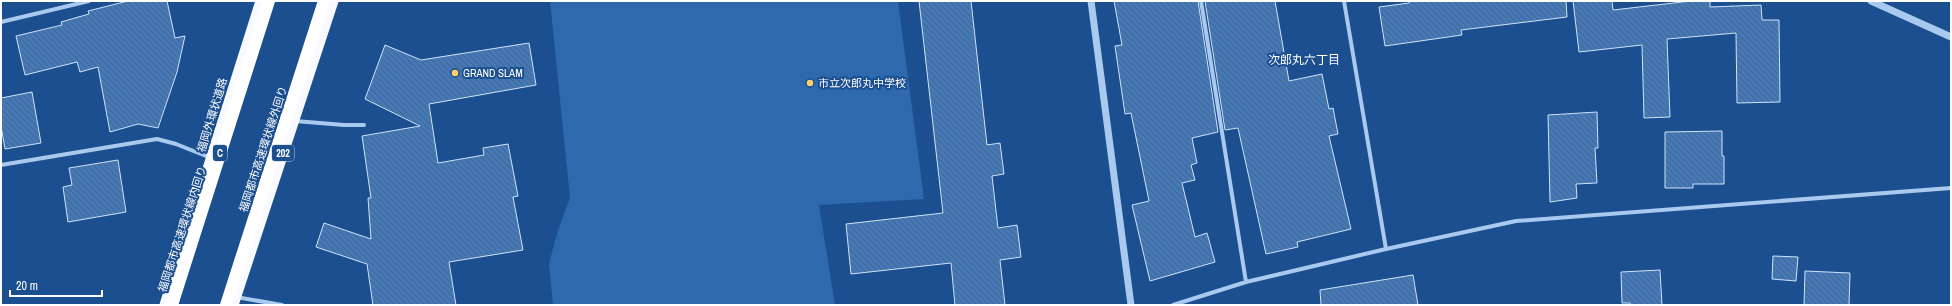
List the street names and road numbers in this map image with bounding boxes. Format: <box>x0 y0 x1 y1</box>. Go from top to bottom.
street label: 福岡外環状道路 <box>194 76 230 154</box>
street label: 福岡都市高速環状線外回り <box>236 84 290 214</box>
road number: C <box>213 145 227 161</box>
road number: 202 <box>272 145 294 161</box>
street label: 福岡都市高速環状線内回り <box>155 164 209 294</box>

